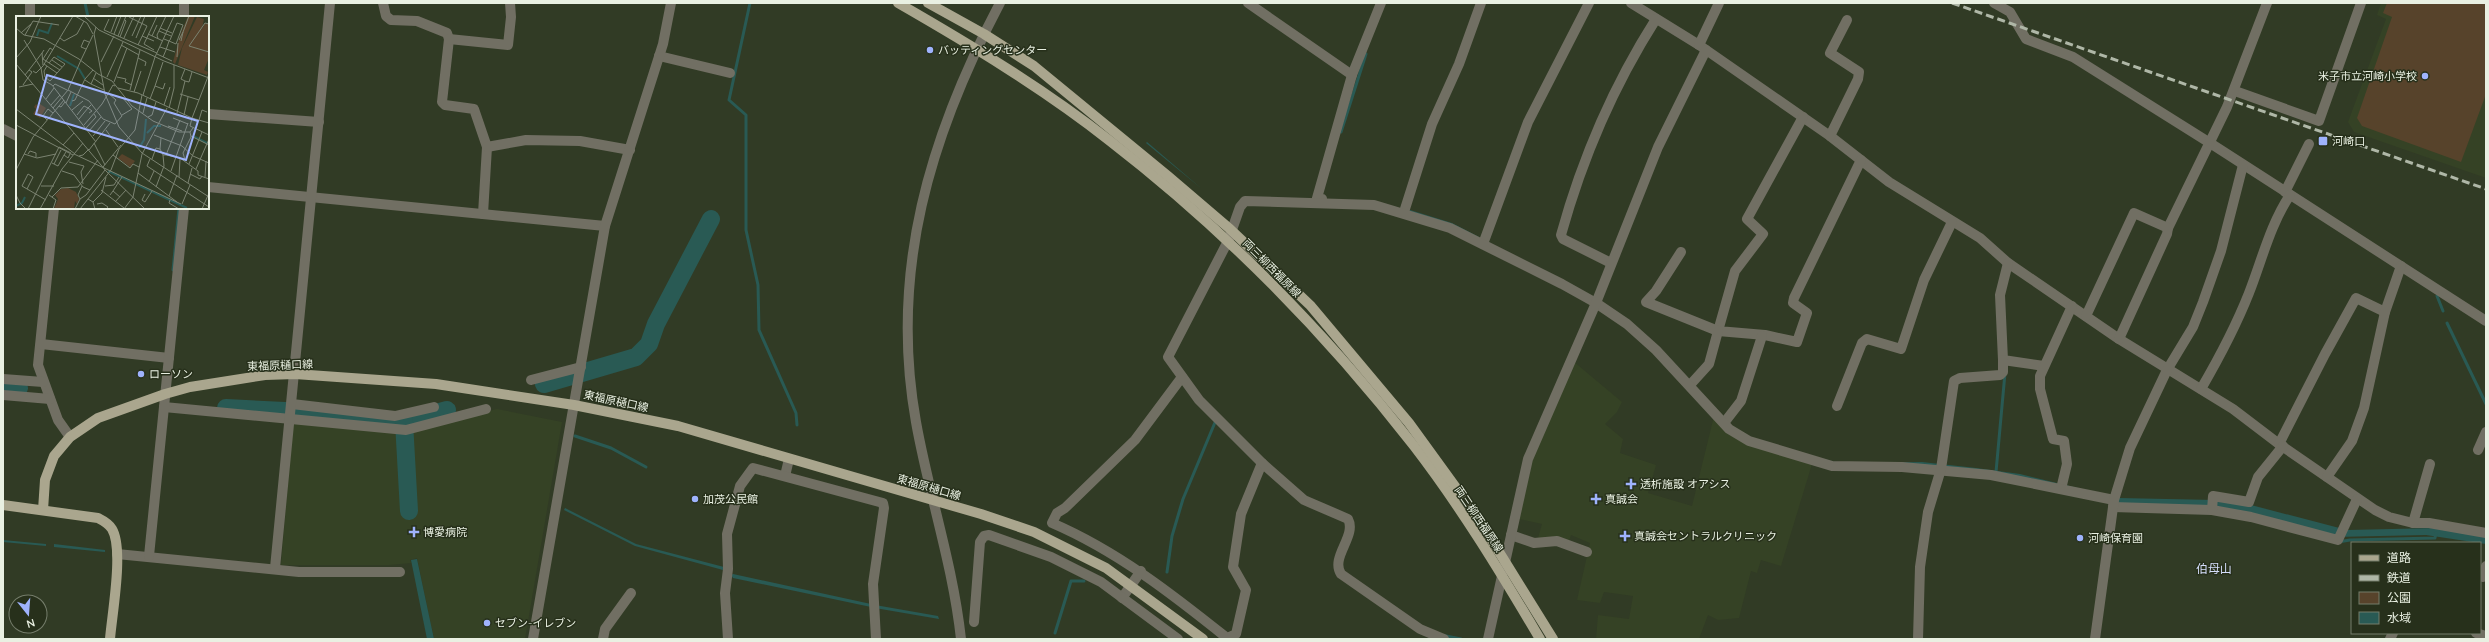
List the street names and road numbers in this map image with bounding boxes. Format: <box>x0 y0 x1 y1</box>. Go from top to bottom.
street label: 両三柳西福原線 <box>1240 236 1304 300</box>
street label: 東福原樋口線 <box>247 357 313 373</box>
street label: 東福原樋口線 <box>582 387 650 415</box>
street label: 東福原樋口線 <box>895 471 963 503</box>
street label: 両三柳西福原線 <box>1452 483 1506 555</box>

